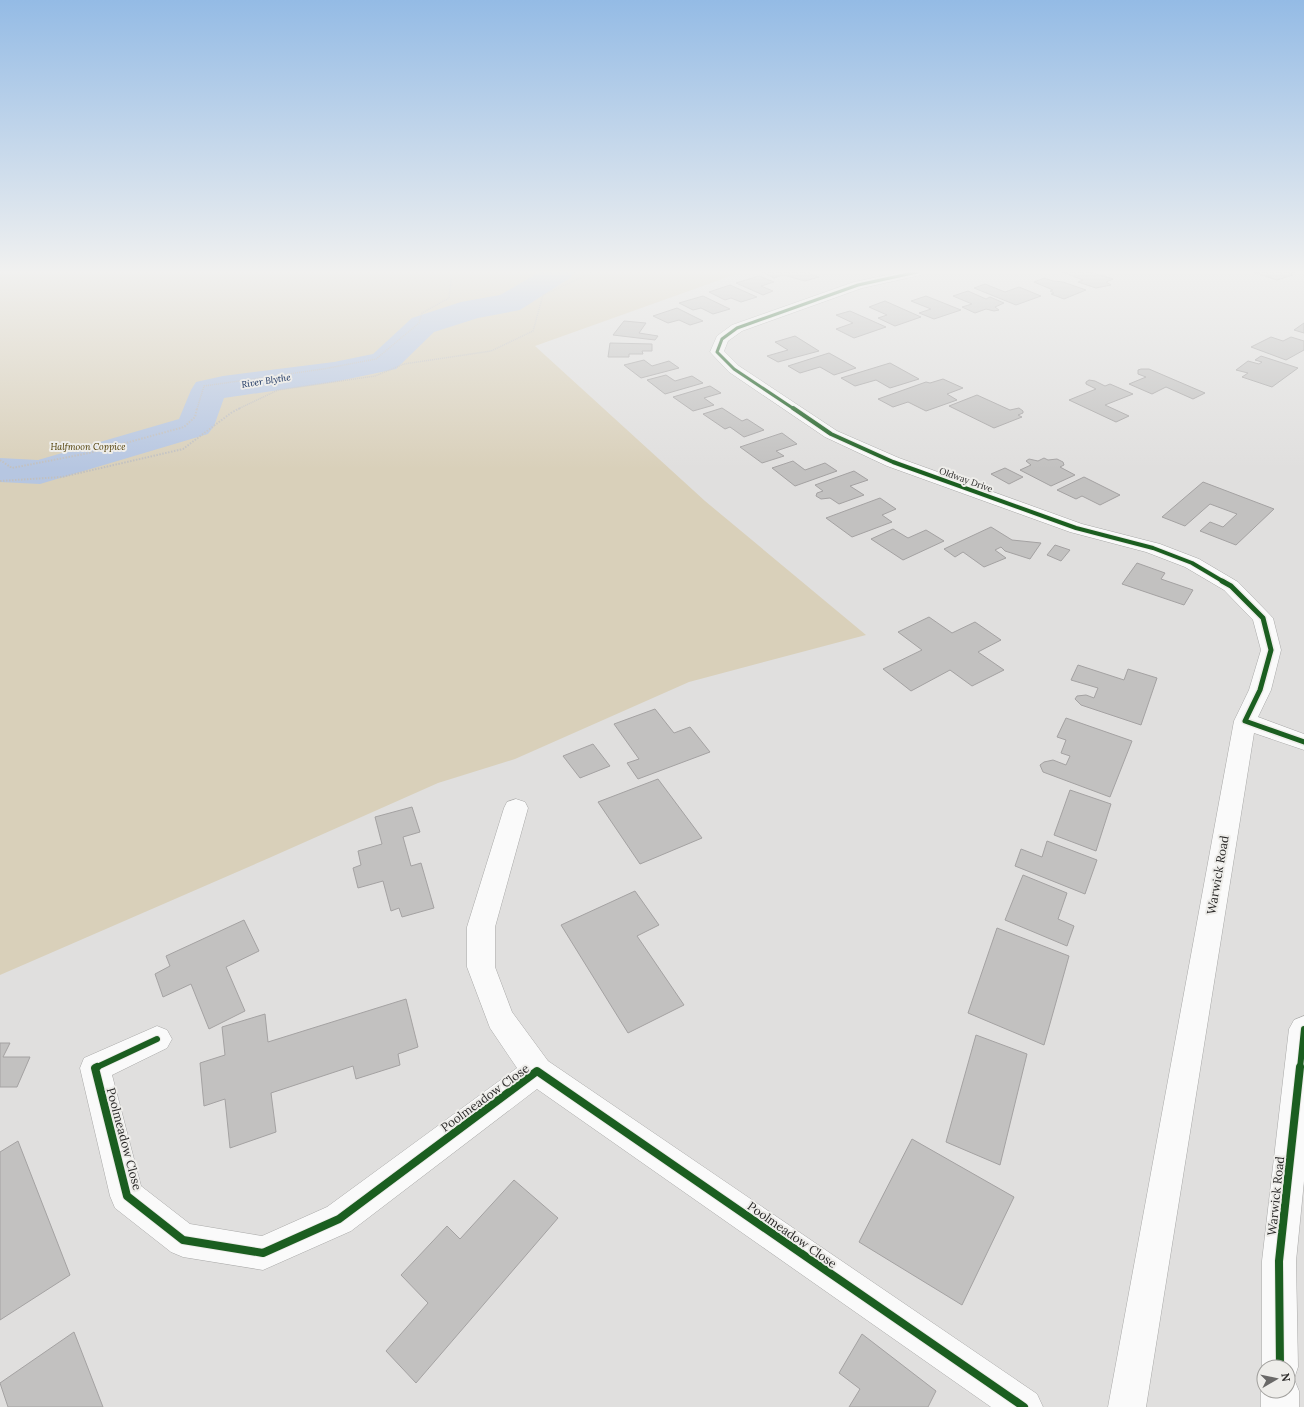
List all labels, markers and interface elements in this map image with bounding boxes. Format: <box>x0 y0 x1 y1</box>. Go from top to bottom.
water label: River Blythe <box>241 371 291 390</box>
park label: Halfmoon Coppice <box>51 441 126 452</box>
street label: Oldway Drive <box>938 465 995 494</box>
street label: Warwick Road <box>1203 834 1232 915</box>
street label: Poolmeadow Close <box>438 1060 532 1135</box>
street label: Poolmeadow Close <box>104 1086 145 1192</box>
street label: Warwick Road <box>1264 1155 1287 1236</box>
street label: Poolmeadow Close <box>745 1198 840 1271</box>
north arrow <box>1256 1359 1296 1399</box>
text: N <box>1278 1372 1294 1383</box>

